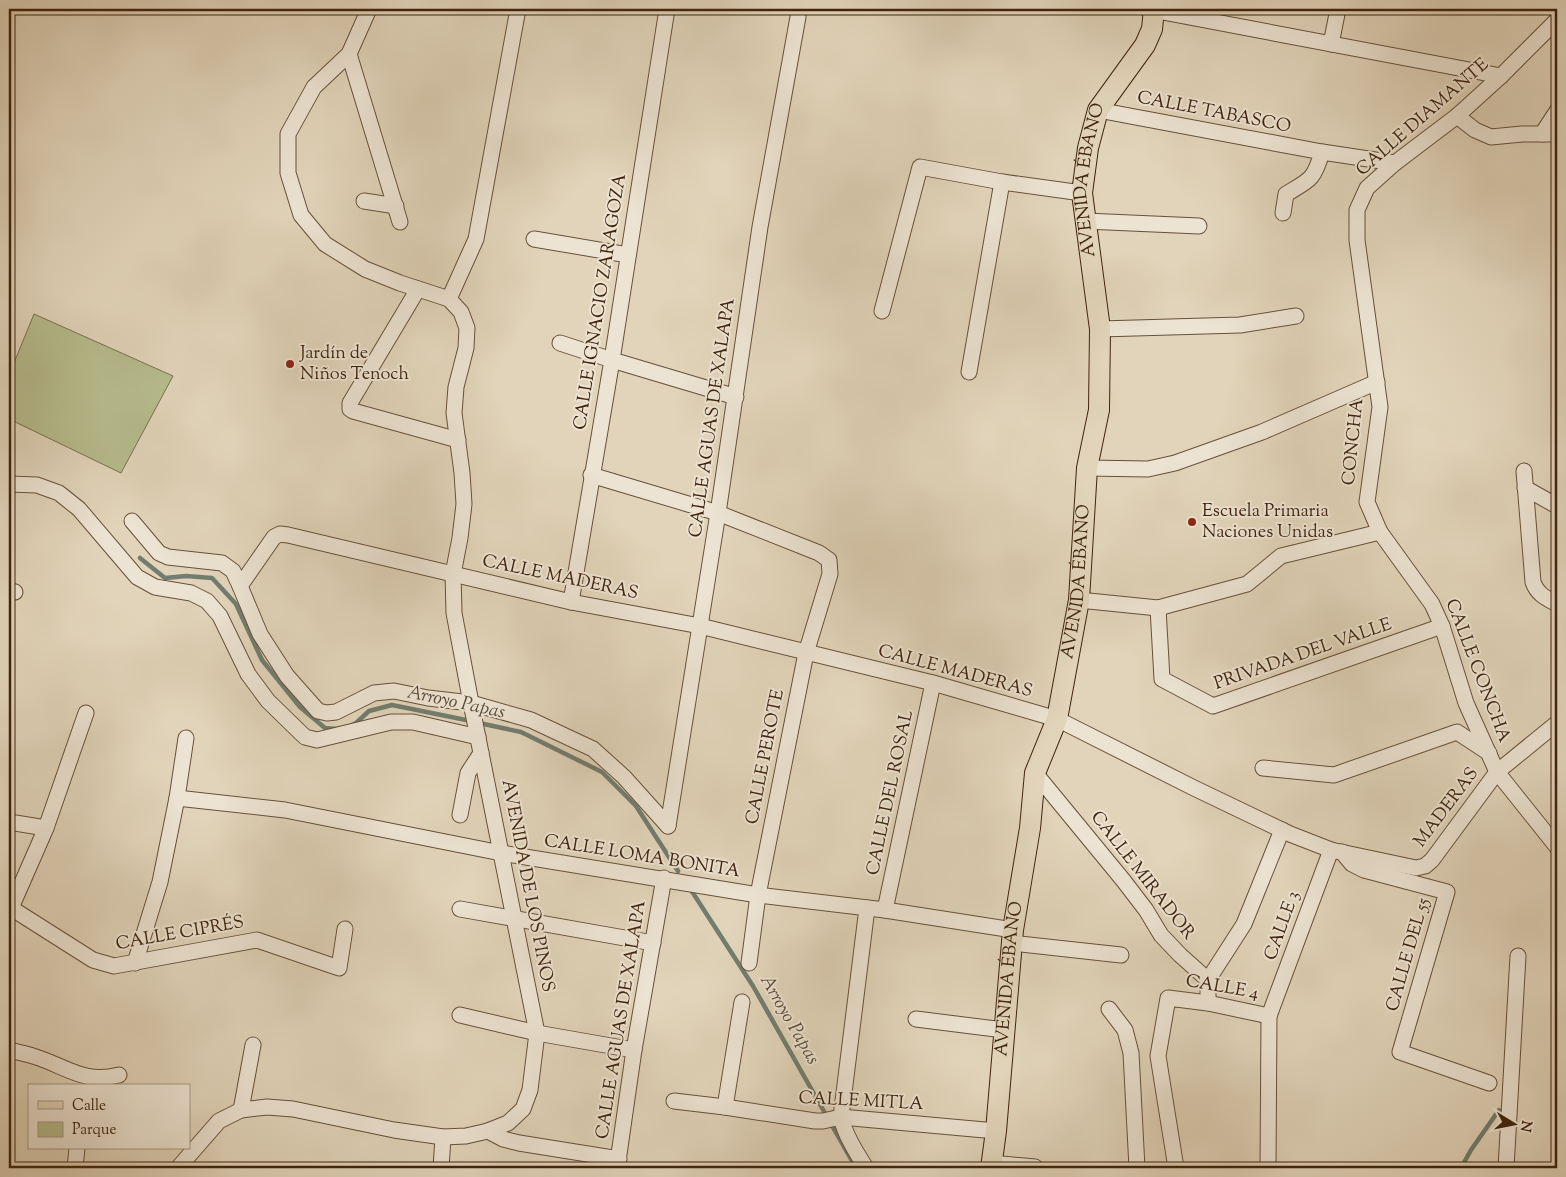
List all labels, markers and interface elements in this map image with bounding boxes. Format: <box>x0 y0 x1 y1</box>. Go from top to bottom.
street label: CALLE DIAMANTE <box>1351 53 1495 183</box>
street label: CALLE TABASCO <box>1135 85 1293 141</box>
street label: AVENIDA ÉBANO <box>1068 100 1112 259</box>
street label: CALLE IGNACIO ZARAGOZA <box>568 172 634 432</box>
street label: CALLE AGUAS DE XALAPA <box>683 296 743 539</box>
place label: Jardín de Niños Tenoch <box>299 341 409 388</box>
marker: Jardín de Niños Tenoch <box>284 358 296 370</box>
street label: CONCHA <box>1337 397 1372 487</box>
place label: Escuela Primaria Naciones Unidas <box>1202 499 1333 546</box>
street label: AVENIDA ÉBANO <box>1055 504 1098 661</box>
marker: Escuela Primaria Naciones Unidas <box>1186 516 1198 528</box>
street label: CALLE MADERAS <box>480 549 640 607</box>
street label: CALLE CONCHA <box>1438 595 1517 747</box>
street label: PRIVADA DEL VALLE <box>1211 612 1395 698</box>
street label: CALLE MADERAS <box>875 639 1035 705</box>
water label: Arroyo Papas <box>404 679 508 727</box>
street label: CALLE PEROTE <box>740 687 792 827</box>
street label: CALLE DEL ROSAL <box>861 708 921 878</box>
street label: MADERAS <box>1408 763 1486 853</box>
street label: AVENIDA DE LOS PINOS <box>494 778 560 994</box>
street label: CALLE MIRADOR <box>1083 806 1201 946</box>
street label: CALLE LOMA BONITA <box>542 829 742 885</box>
street label: CALLE 3 <box>1258 888 1308 964</box>
street label: CALLE DEL 55 <box>1380 895 1438 1015</box>
street label: CALLE AGUAS DE XALAPA <box>590 898 654 1141</box>
street label: AVENIDA ÉBANO <box>989 899 1031 1058</box>
street label: CALLE CIPRÉS <box>114 910 246 958</box>
street label: CALLE 4 <box>1183 969 1261 1007</box>
water label: Arroyo Papas <box>752 970 826 1070</box>
legend <box>28 1084 190 1150</box>
street label: CALLE MITLA <box>798 1086 925 1118</box>
text: Calle <box>72 1096 106 1117</box>
north arrow <box>1488 1100 1538 1150</box>
text: N <box>1514 1119 1536 1133</box>
text: Parque <box>72 1120 116 1141</box>

